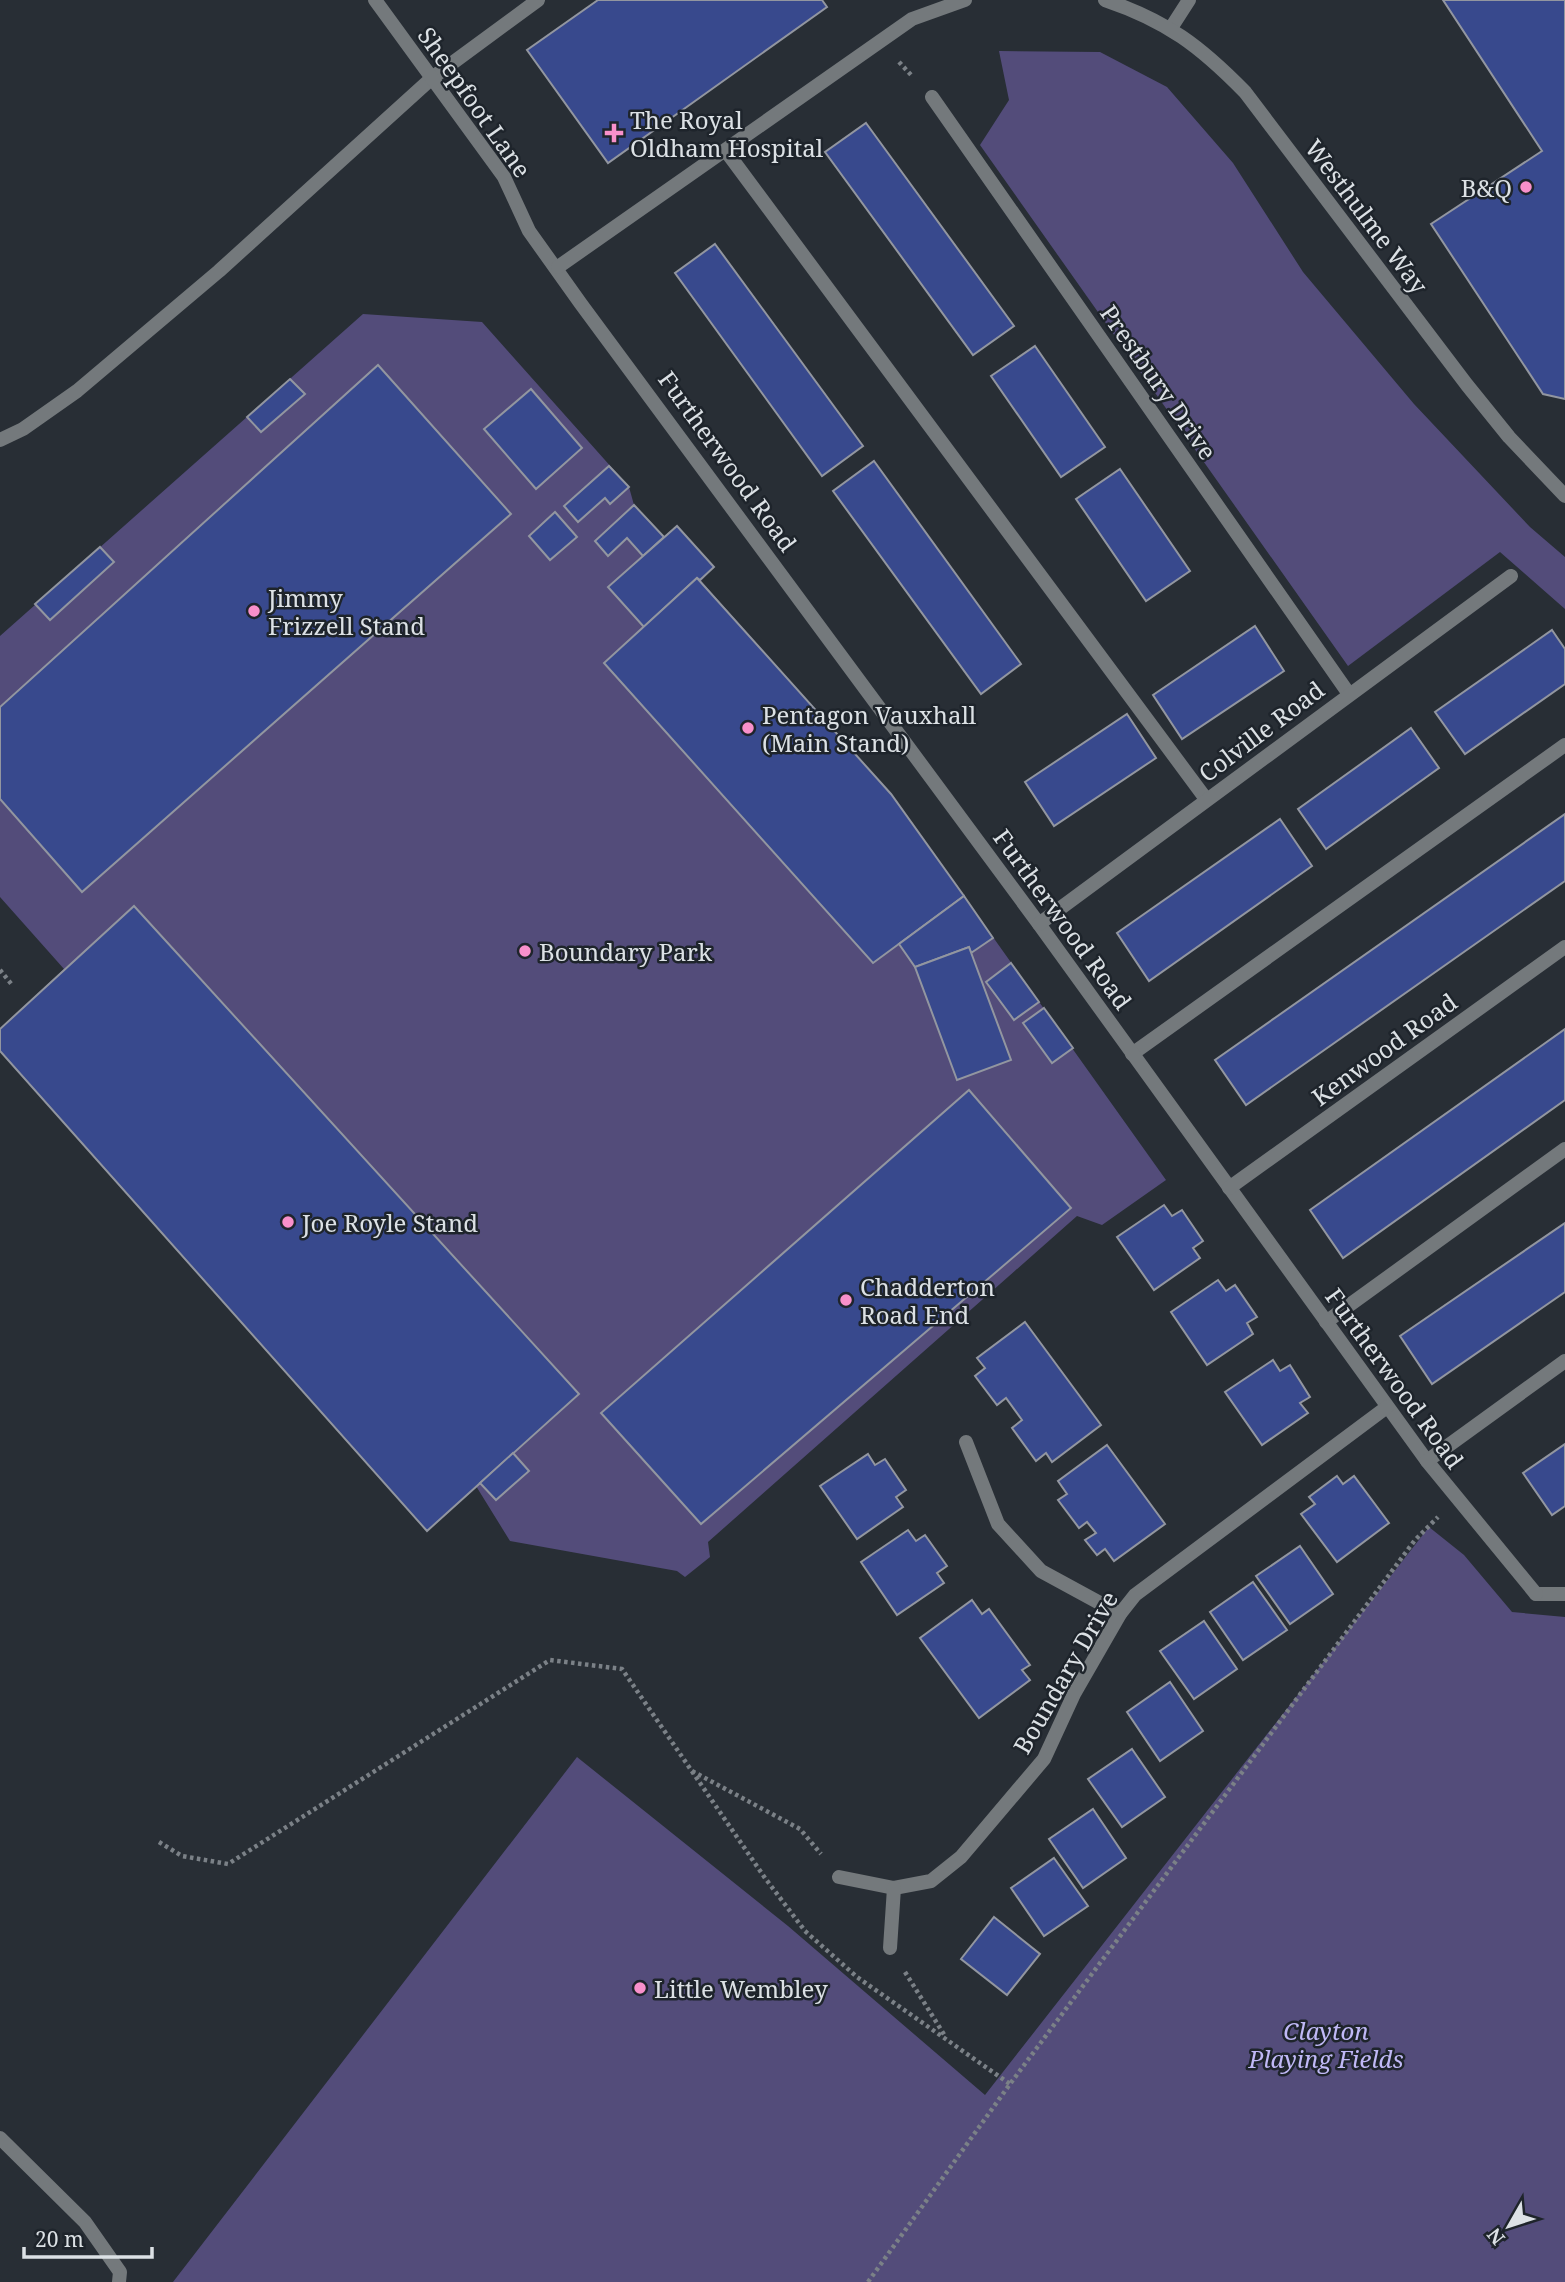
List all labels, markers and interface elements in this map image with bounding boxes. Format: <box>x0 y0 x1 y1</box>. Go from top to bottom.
street label: Sheepfoot Lane <box>411 20 539 184</box>
place label: The Royal Oldham Hospital <box>630 103 824 164</box>
marker: The Royal Oldham Hospital <box>604 123 624 143</box>
street label: Westhulme Way <box>1298 132 1436 300</box>
place label: B&Q <box>1461 171 1512 204</box>
marker: B&Q <box>1518 179 1534 195</box>
street label: Prestbury Drive <box>1093 298 1225 466</box>
street label: Furtherwood Road <box>651 364 805 558</box>
place label: Jimmy Frizzell Stand <box>267 581 425 642</box>
marker: Jimmy Frizzell Stand <box>246 603 262 619</box>
street label: Colville Road <box>1191 673 1331 789</box>
place label: Pentagon Vauxhall (Main Stand) <box>762 698 977 759</box>
marker: Pentagon Vauxhall (Main Stand) <box>740 720 756 736</box>
street label: Furtherwood Road <box>986 822 1140 1016</box>
place label: Boundary Park <box>539 935 713 968</box>
marker: Boundary Park <box>517 943 533 959</box>
street label: Kenwood Road <box>1305 985 1463 1113</box>
place label: Joe Royle Stand <box>301 1206 478 1239</box>
marker: Joe Royle Stand <box>280 1214 296 1230</box>
place label: Chadderton Road End <box>860 1270 995 1331</box>
street label: Furtherwood Road <box>1318 1281 1472 1475</box>
marker: Chadderton Road End <box>838 1292 854 1308</box>
street label: Boundary Drive <box>1005 1585 1125 1759</box>
place label: Little Wembley <box>654 1972 828 2005</box>
marker: Little Wembley <box>632 1980 648 1996</box>
park label: Clayton Playing Fields <box>1247 2014 1404 2075</box>
north arrow <box>1474 2191 1544 2261</box>
scale bar <box>24 2216 152 2260</box>
text: N <box>1481 2223 1511 2251</box>
text: 20 m <box>35 2225 84 2253</box>

